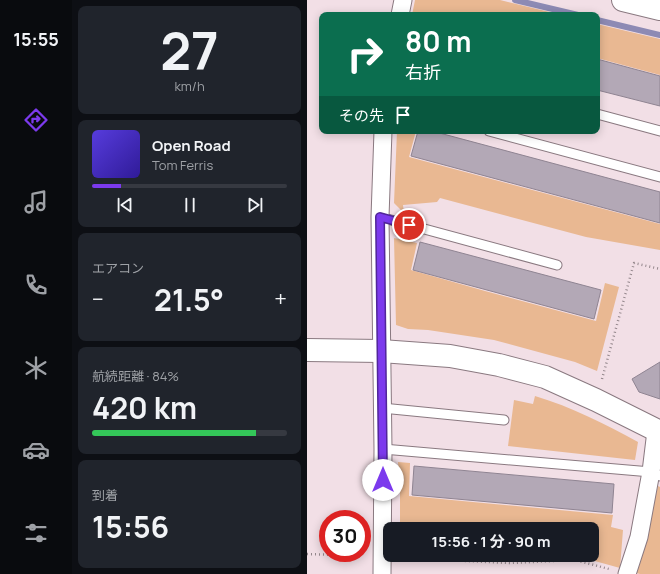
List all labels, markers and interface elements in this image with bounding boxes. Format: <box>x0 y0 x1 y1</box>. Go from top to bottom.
text: 27 <box>160 15 219 86</box>
text: 80 m <box>405 22 471 60</box>
text: 15:55 <box>13 27 59 51</box>
icon: right <box>339 28 391 80</box>
text: 右折 <box>405 60 441 84</box>
text: km/h <box>174 77 205 95</box>
icon: arrive <box>392 104 414 126</box>
text: その先 <box>339 105 384 126</box>
icon: directions <box>22 106 50 134</box>
text: Open Road <box>152 135 231 156</box>
text: Tom Ferris <box>152 156 213 174</box>
icon: music <box>22 188 50 216</box>
icon: previous <box>114 194 136 216</box>
icon: pause <box>179 194 201 216</box>
icon: next <box>244 194 266 216</box>
pin <box>392 208 426 242</box>
icon: arrive <box>398 214 420 236</box>
text: エアコン <box>92 259 144 277</box>
icon: phone <box>22 271 50 299</box>
text: 21.5° <box>154 279 224 320</box>
text: − <box>92 284 104 314</box>
text: + <box>274 284 287 314</box>
icon: climate <box>22 354 50 382</box>
text: 航続距離 · 84% <box>92 367 179 385</box>
text: 420 km <box>92 387 197 428</box>
icon: car <box>22 436 50 464</box>
position arrow <box>362 459 404 501</box>
text: 到着 <box>92 486 118 504</box>
text: 15:56 <box>92 506 169 547</box>
speed limit sign: 30 <box>319 510 371 562</box>
icon: filters <box>22 519 50 547</box>
text: 15:56 · 1 分 · 90 m <box>432 531 550 552</box>

